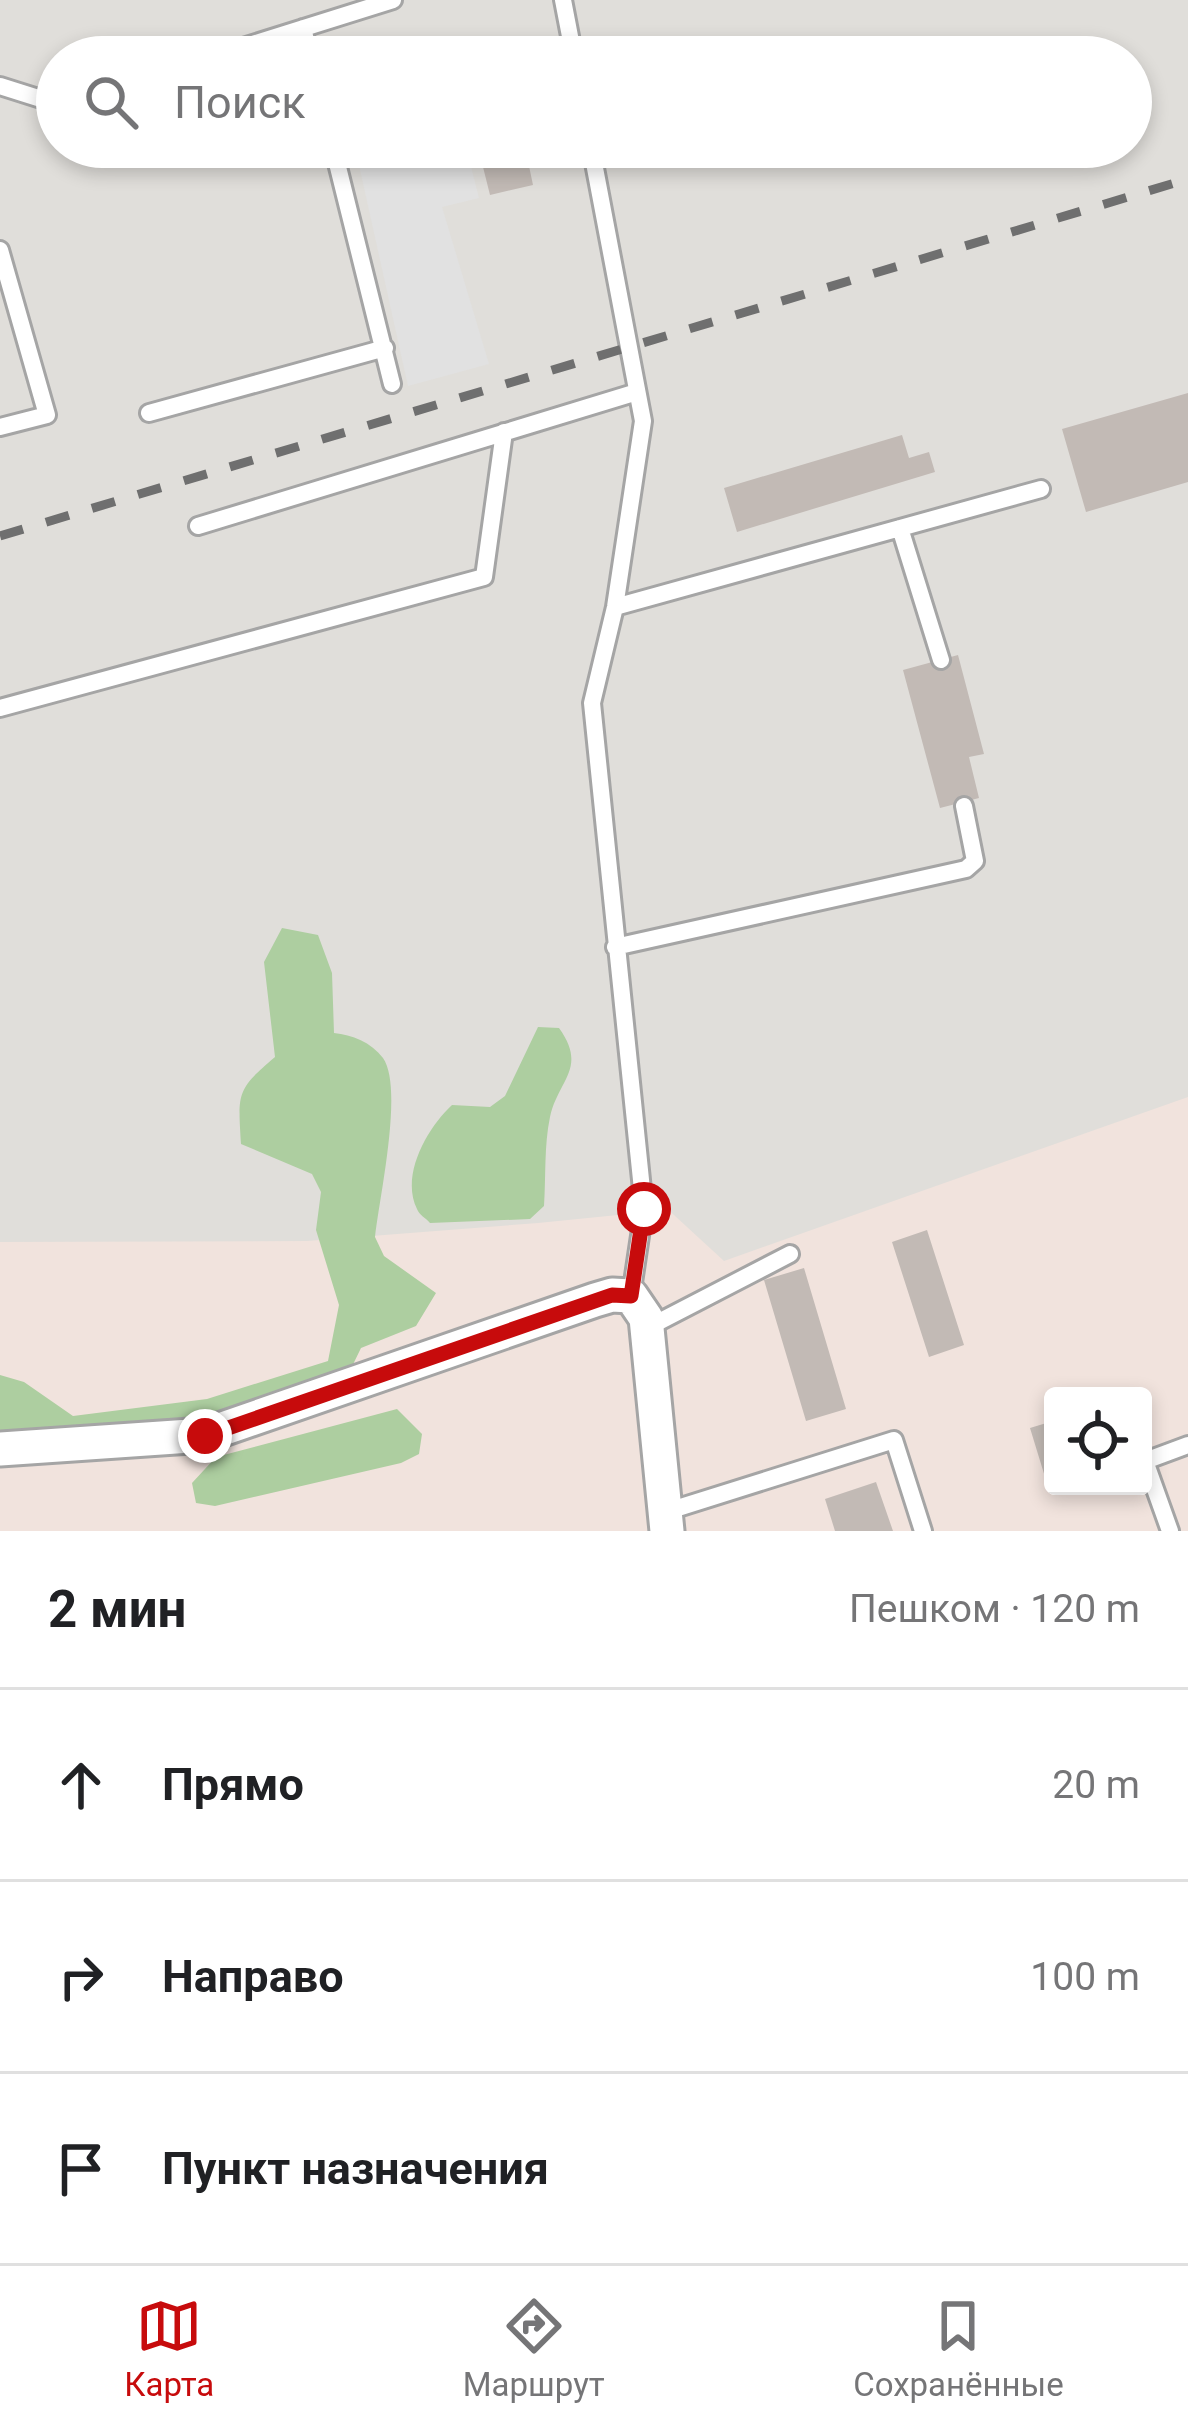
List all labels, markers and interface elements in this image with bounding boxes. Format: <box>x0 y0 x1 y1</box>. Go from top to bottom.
search box <box>36 36 1152 168</box>
icon: search <box>78 69 144 135</box>
text: Поиск <box>174 76 306 129</box>
route start <box>617 1182 671 1236</box>
map controls <box>1044 1387 1152 1495</box>
button: locate <box>1044 1387 1152 1495</box>
route end <box>178 1409 232 1463</box>
text: 2 мин <box>48 1580 186 1639</box>
text: Пешком · 120 m <box>849 1586 1140 1632</box>
icon: ahead <box>48 1752 114 1818</box>
text: Прямо <box>162 1758 304 1811</box>
text: 20 m <box>1052 1762 1140 1808</box>
icon: right <box>48 1944 114 2010</box>
text: Направо <box>162 1950 344 2003</box>
text: 100 m <box>1030 1954 1140 2000</box>
icon: arrive <box>48 2136 114 2202</box>
text: Пункт назначения <box>162 2142 549 2195</box>
tab: Карта <box>124 2293 214 2404</box>
tab: Маршрут <box>463 2293 605 2404</box>
tab: Сохранённые <box>853 2293 1064 2404</box>

